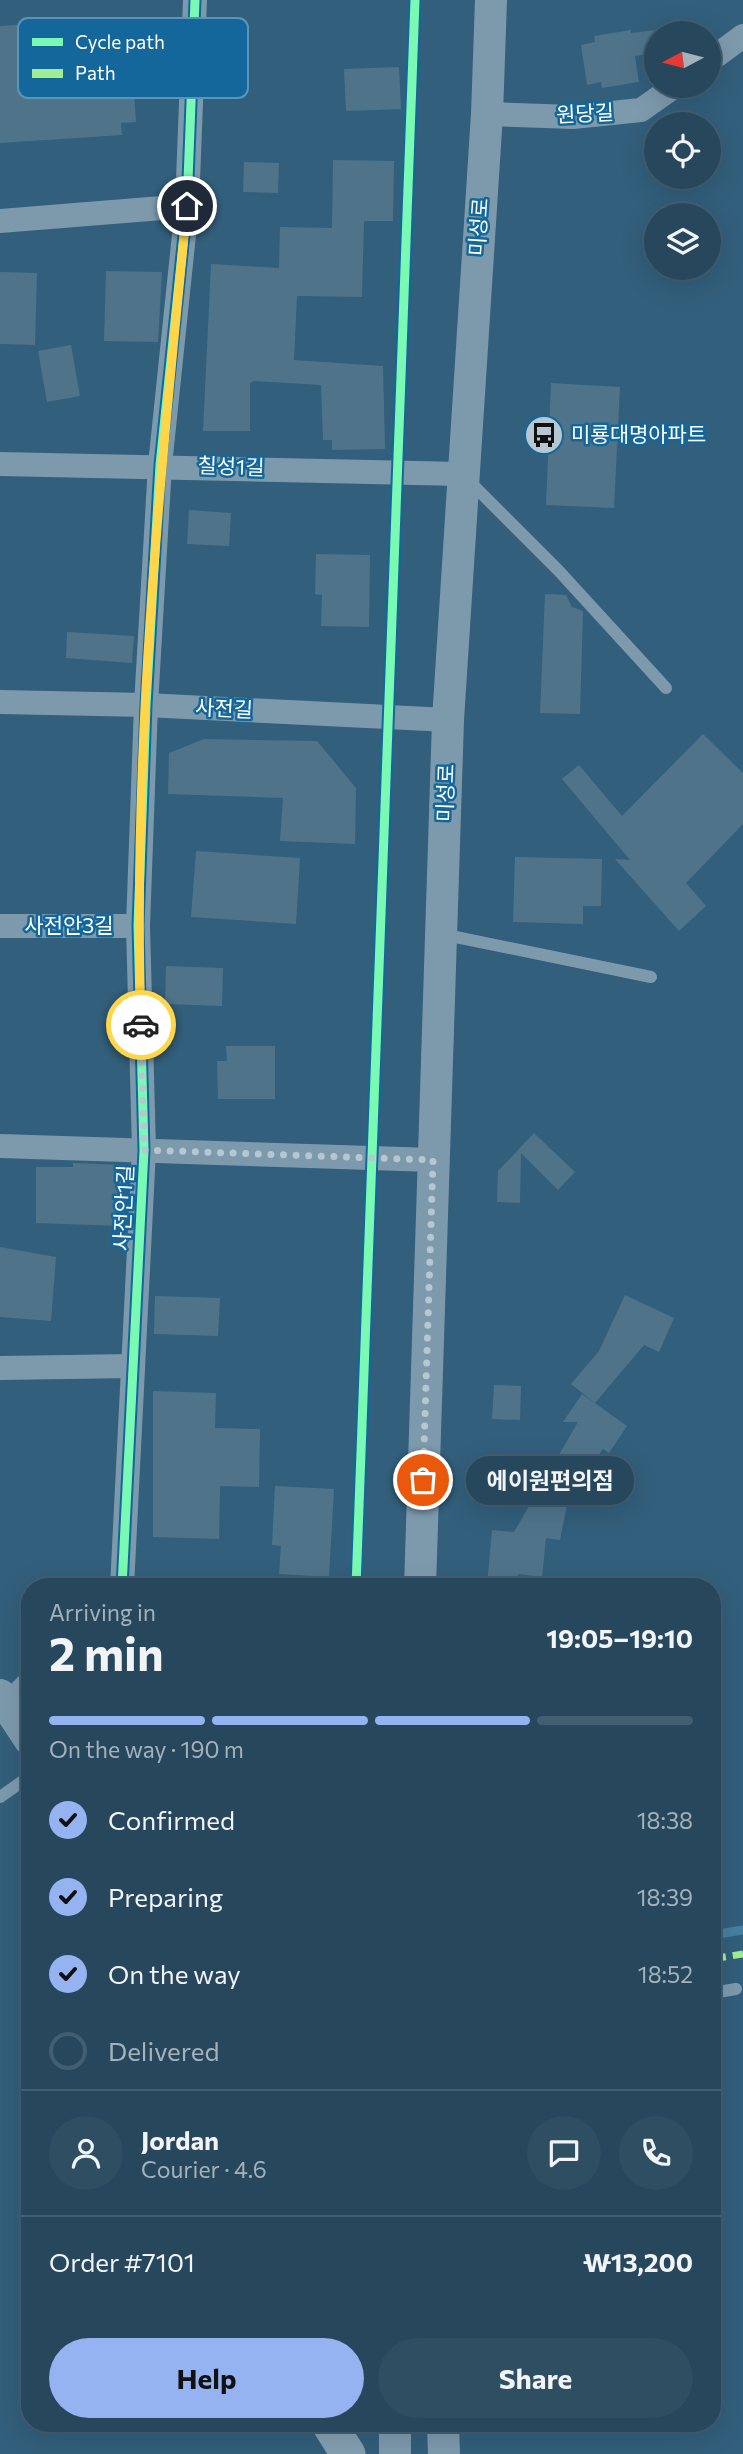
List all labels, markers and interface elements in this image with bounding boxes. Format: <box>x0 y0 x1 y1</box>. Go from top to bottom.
legend <box>18 18 248 98</box>
north arrow <box>644 21 721 98</box>
map controls <box>644 21 721 280</box>
text: Cycle path <box>75 30 165 53</box>
text: Path <box>75 61 116 84</box>
street label: 원당길 <box>555 99 615 127</box>
button: locate <box>644 112 721 189</box>
pin <box>157 176 217 236</box>
icon: home <box>168 187 206 225</box>
street label: 미성로 <box>463 197 492 257</box>
button: layers <box>644 203 721 280</box>
bus stop icon: 미룡대명아파트 <box>523 414 565 456</box>
place label: 미룡대명아파트 <box>571 421 706 446</box>
street label: 칠성1길 <box>197 452 265 479</box>
street label: 사전길 <box>194 694 254 722</box>
street label: 미성로 <box>431 764 458 822</box>
street label: 사전안3길 <box>24 912 114 937</box>
courier <box>106 990 176 1060</box>
icon: car <box>122 1006 160 1044</box>
street label: 사전안1길 <box>108 1164 137 1252</box>
pin <box>393 1450 453 1510</box>
callout: 에이원편의점 <box>465 1456 633 1504</box>
icon: bag <box>404 1461 442 1499</box>
text: 에이원편의점 <box>487 1466 613 1494</box>
text: Arriving in <box>49 1598 156 1626</box>
text: 19:05–19:10 <box>546 1622 693 1653</box>
text: 2 min <box>49 1624 164 1680</box>
text: On the way · 190 m <box>49 1735 244 1763</box>
icon: check <box>49 1801 87 1839</box>
text: Confirmed <box>108 1804 235 1835</box>
text: 18:38 <box>637 1806 693 1834</box>
icon: check <box>49 1878 87 1916</box>
text: Preparing <box>108 1881 223 1912</box>
text: 18:39 <box>637 1883 693 1911</box>
icon: check <box>49 1955 87 1993</box>
text: On the way <box>108 1958 241 1989</box>
text: 18:52 <box>638 1960 693 1988</box>
text: Delivered <box>108 2035 219 2066</box>
button: person <box>49 2116 123 2190</box>
button: chat <box>527 2116 601 2190</box>
button: phone <box>619 2116 693 2190</box>
text: Jordan <box>141 2124 219 2155</box>
text: Courier · 4.6 <box>141 2155 267 2183</box>
text: Order #7101 <box>49 2246 195 2277</box>
text: ₩13,200 <box>583 2246 693 2277</box>
button: Help <box>49 2338 364 2418</box>
button: Share <box>378 2338 693 2418</box>

